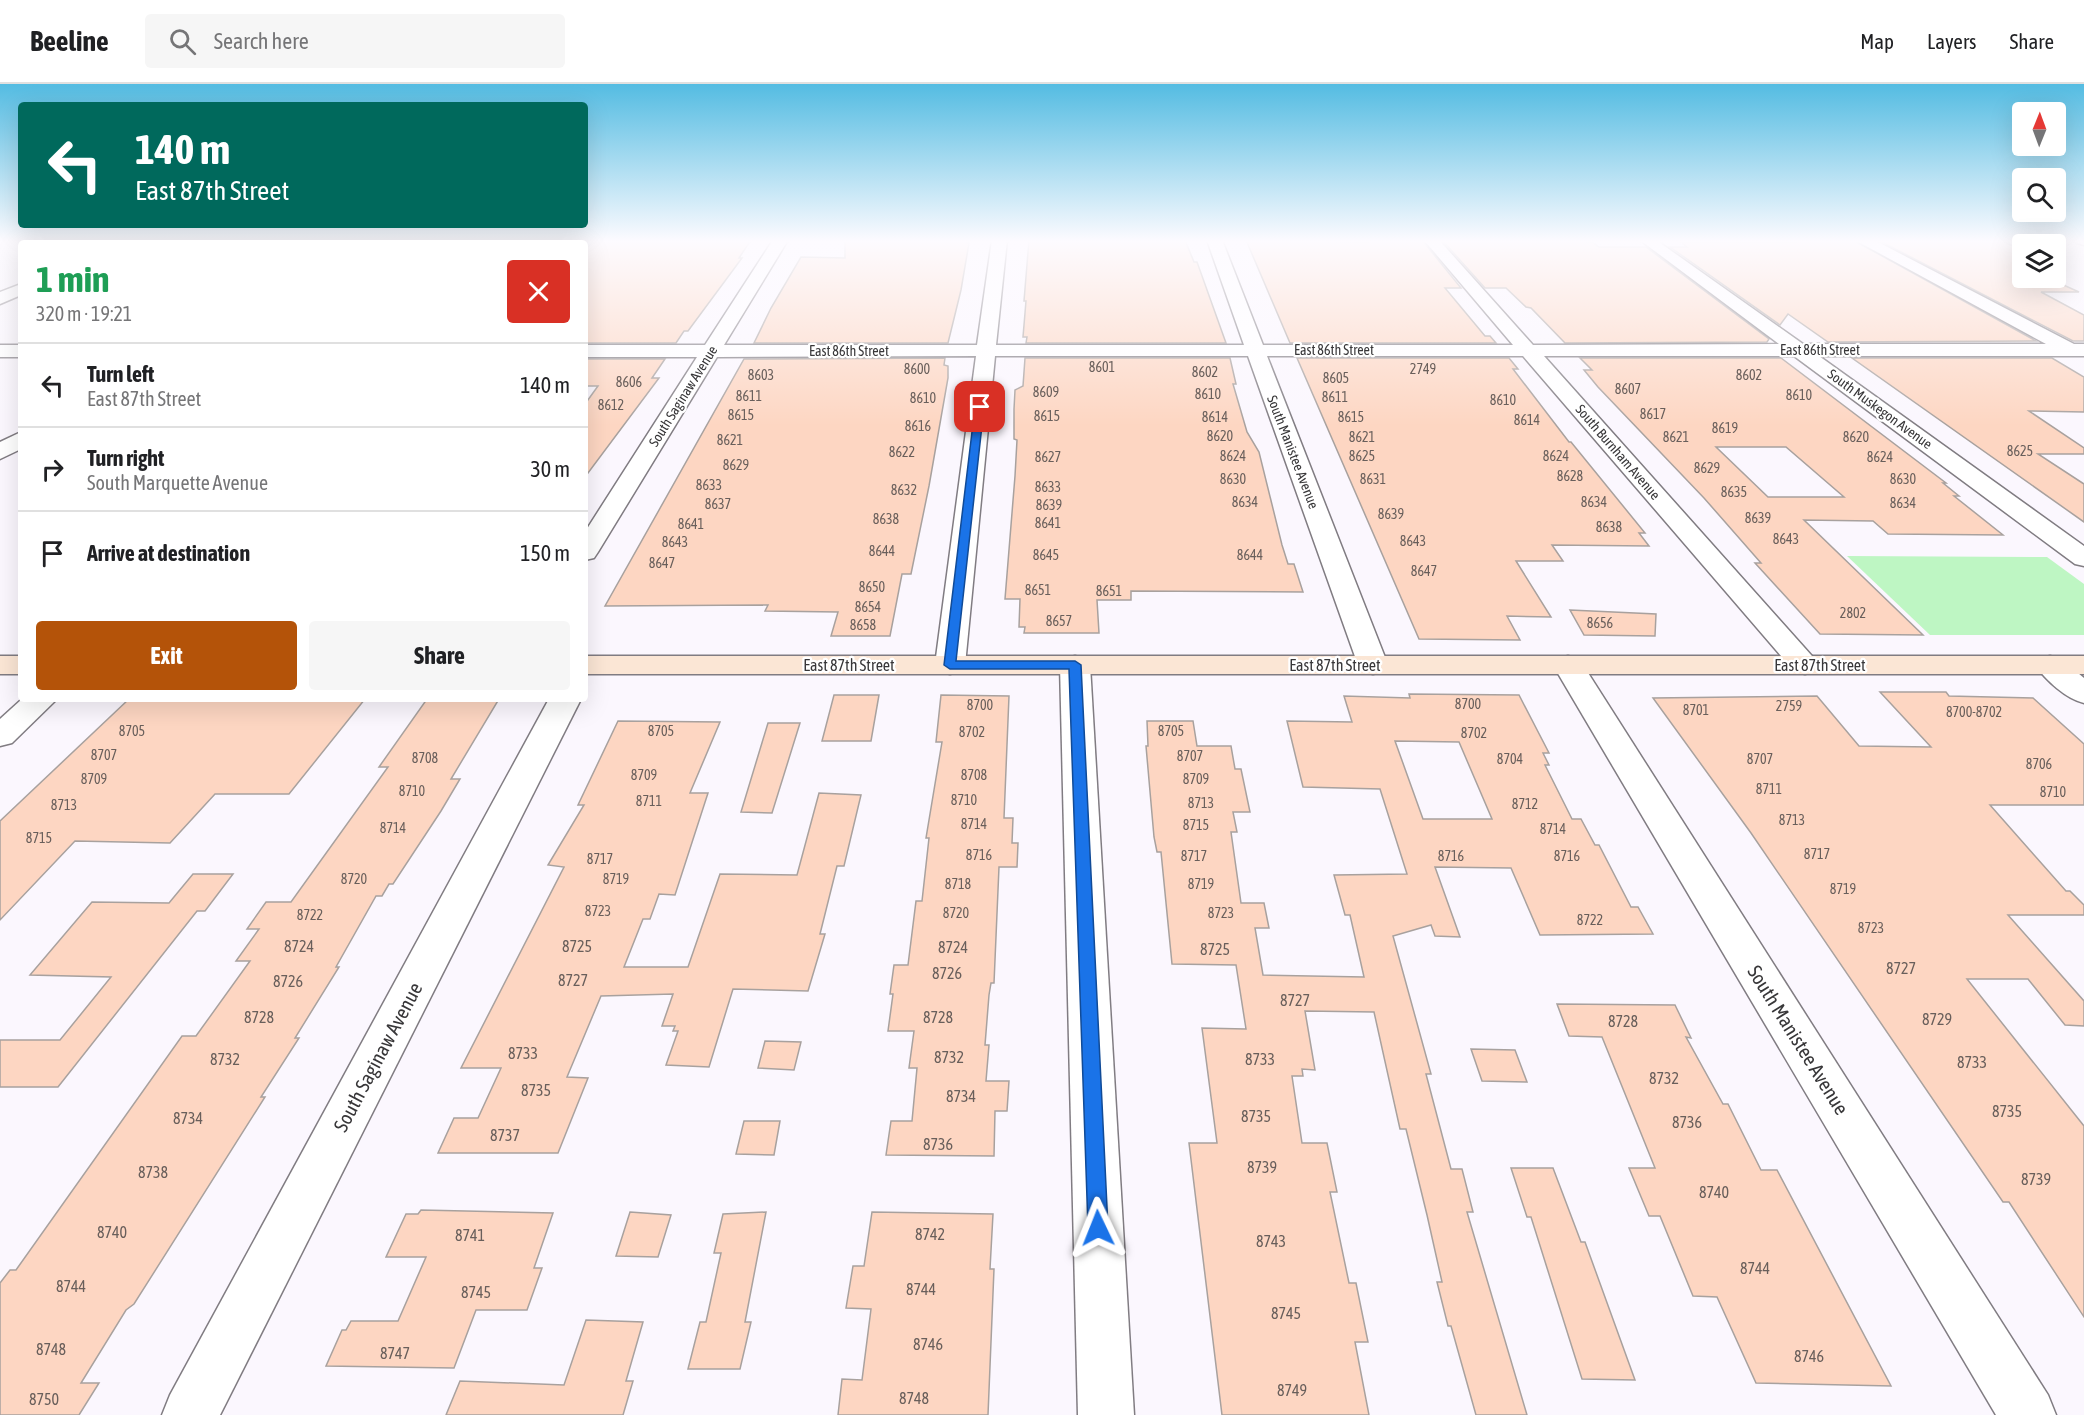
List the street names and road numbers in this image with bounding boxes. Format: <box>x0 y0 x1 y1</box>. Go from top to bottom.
street label: East 86th Street <box>1294 342 1374 358</box>
street label: East 86th Street <box>1780 342 1860 358</box>
street label: South Saginaw Avenue <box>646 343 720 449</box>
street label: East 86th Street <box>809 343 889 359</box>
street label: South Muskegon Avenue <box>1825 366 1935 452</box>
street label: South Manistee Avenue <box>1264 393 1322 511</box>
street label: South Burnham Avenue <box>1572 401 1664 503</box>
street label: East 87th Street <box>803 656 895 674</box>
street label: East 87th Street <box>1289 656 1381 674</box>
street label: East 87th Street <box>1774 656 1866 674</box>
street label: South Manistee Avenue <box>1743 961 1854 1119</box>
street label: South Saginaw Avenue <box>329 978 427 1135</box>

